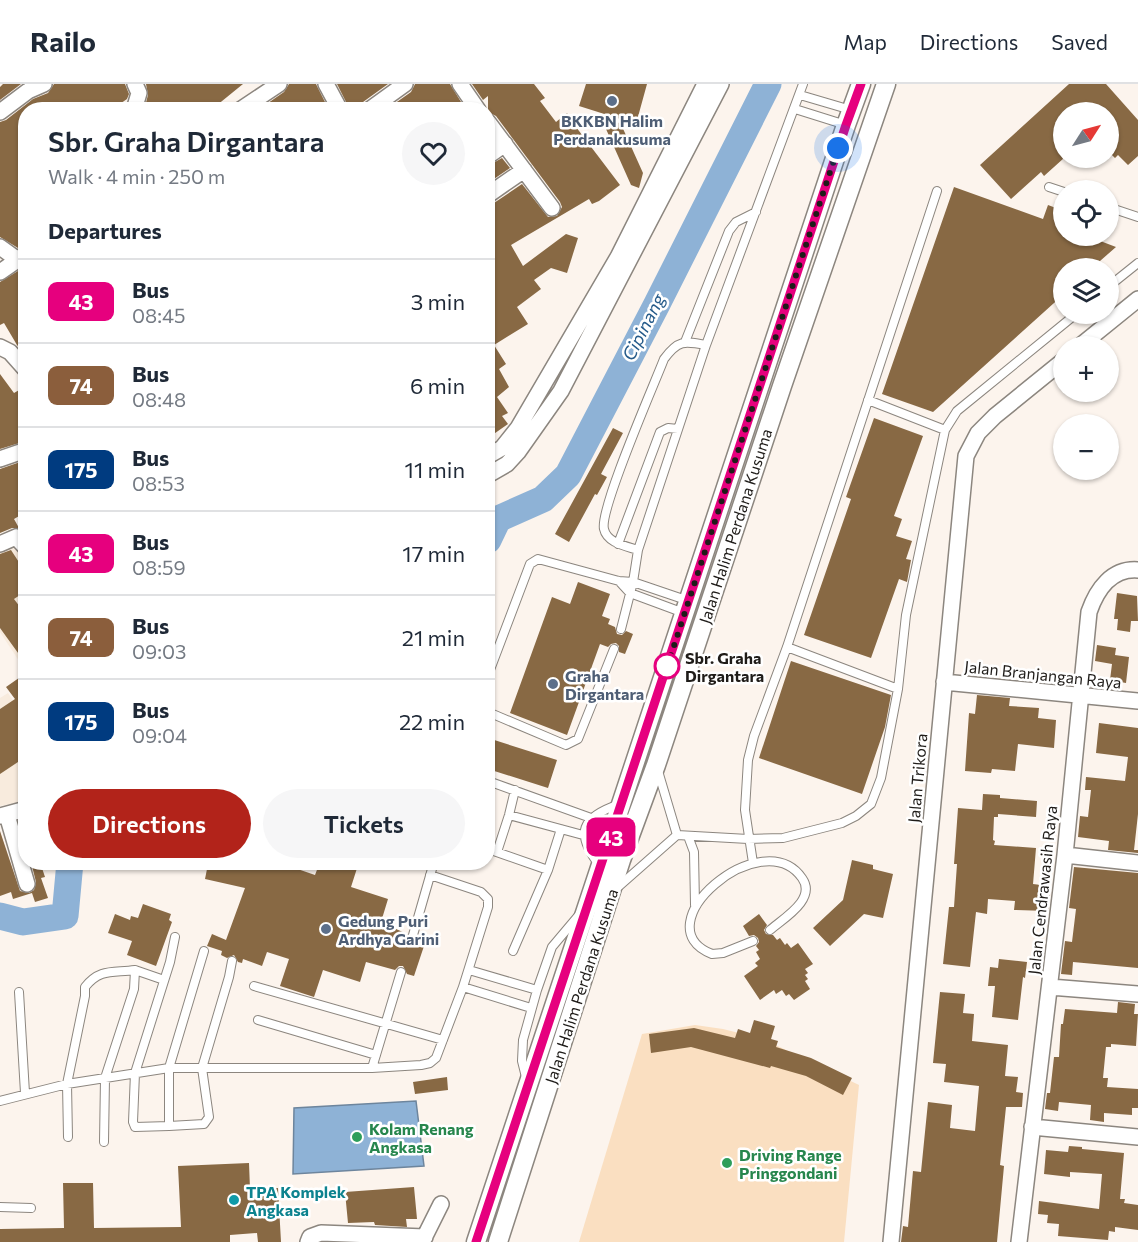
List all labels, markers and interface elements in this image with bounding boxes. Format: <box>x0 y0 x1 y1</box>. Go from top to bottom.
text: Railo <box>30 24 96 58</box>
text: Map <box>844 29 887 54</box>
text: Directions <box>920 29 1018 54</box>
text: Saved <box>1051 29 1108 54</box>
marker: BKKBN Halim Perdanakusuma <box>605 94 619 108</box>
north arrow <box>1053 102 1119 168</box>
map controls <box>1053 102 1119 480</box>
place label: BKKBN Halim Perdanakusuma <box>553 111 671 148</box>
button: heart <box>402 122 465 185</box>
text: Sbr. Graha Dirgantara <box>48 124 324 158</box>
your location <box>823 133 853 163</box>
text: Walk · 4 min · 250 m <box>48 164 225 188</box>
button: locate <box>1053 180 1119 246</box>
text: Departures <box>48 217 162 244</box>
button: layers <box>1053 258 1119 324</box>
text: Bus <box>132 276 169 303</box>
text: 3 min <box>411 288 465 315</box>
text: 43 <box>68 289 94 314</box>
water label: Cipinang <box>617 289 670 364</box>
text: 08:45 <box>132 303 185 327</box>
button: + <box>1053 336 1119 402</box>
text: Bus <box>132 360 169 387</box>
text: 6 min <box>410 372 465 399</box>
text: 74 <box>69 373 93 398</box>
text: 08:48 <box>132 387 186 411</box>
button: − <box>1053 414 1119 480</box>
street label: Jalan Halim Perdana Kusuma <box>694 426 776 626</box>
text: Bus <box>132 444 169 471</box>
text: 11 min <box>405 456 465 483</box>
text: 175 <box>64 457 98 482</box>
text: 08:53 <box>132 471 185 495</box>
text: Bus <box>132 528 169 555</box>
text: 17 min <box>402 540 465 567</box>
text: 43 <box>68 541 94 566</box>
text: 08:59 <box>132 555 186 579</box>
text: Bus <box>132 612 169 639</box>
text: 21 min <box>402 624 465 651</box>
text: 74 <box>69 625 93 650</box>
text: 09:03 <box>132 639 186 663</box>
place label: Sbr. Graha Dirgantara <box>685 648 764 685</box>
marker: Sbr. Graha Dirgantara <box>654 653 680 679</box>
street label: Jalan Branjangan Raya <box>963 656 1123 692</box>
place label: Graha Dirgantara <box>565 666 644 703</box>
marker: Graha Dirgantara <box>546 677 560 691</box>
text: Bus <box>132 696 169 723</box>
text: 22 min <box>399 708 465 735</box>
text: 175 <box>64 709 98 734</box>
text: 09:04 <box>132 723 187 747</box>
street label: Jalan Trikora <box>904 733 930 823</box>
button: Directions <box>48 789 251 858</box>
button: Tickets <box>263 789 465 858</box>
street label: Jalan Cendrawasih Raya <box>1024 805 1060 975</box>
line badge: 43 <box>584 818 638 856</box>
text: 43 <box>598 825 624 850</box>
street label: Jalan Halim Perdana Kusuma <box>540 886 622 1086</box>
place label: Gedung Puri Ardhya Garini <box>338 911 439 948</box>
marker: Gedung Puri Ardhya Garini <box>319 922 333 936</box>
place label: Kolam Renang Angkasa <box>369 1119 474 1156</box>
marker: Kolam Renang Angkasa <box>350 1130 364 1144</box>
place label: Driving Range Pringgondani <box>739 1145 842 1182</box>
marker: Driving Range Pringgondani <box>720 1156 734 1170</box>
place label: TPA Komplek Angkasa <box>246 1182 347 1219</box>
marker: TPA Komplek Angkasa <box>227 1193 241 1207</box>

